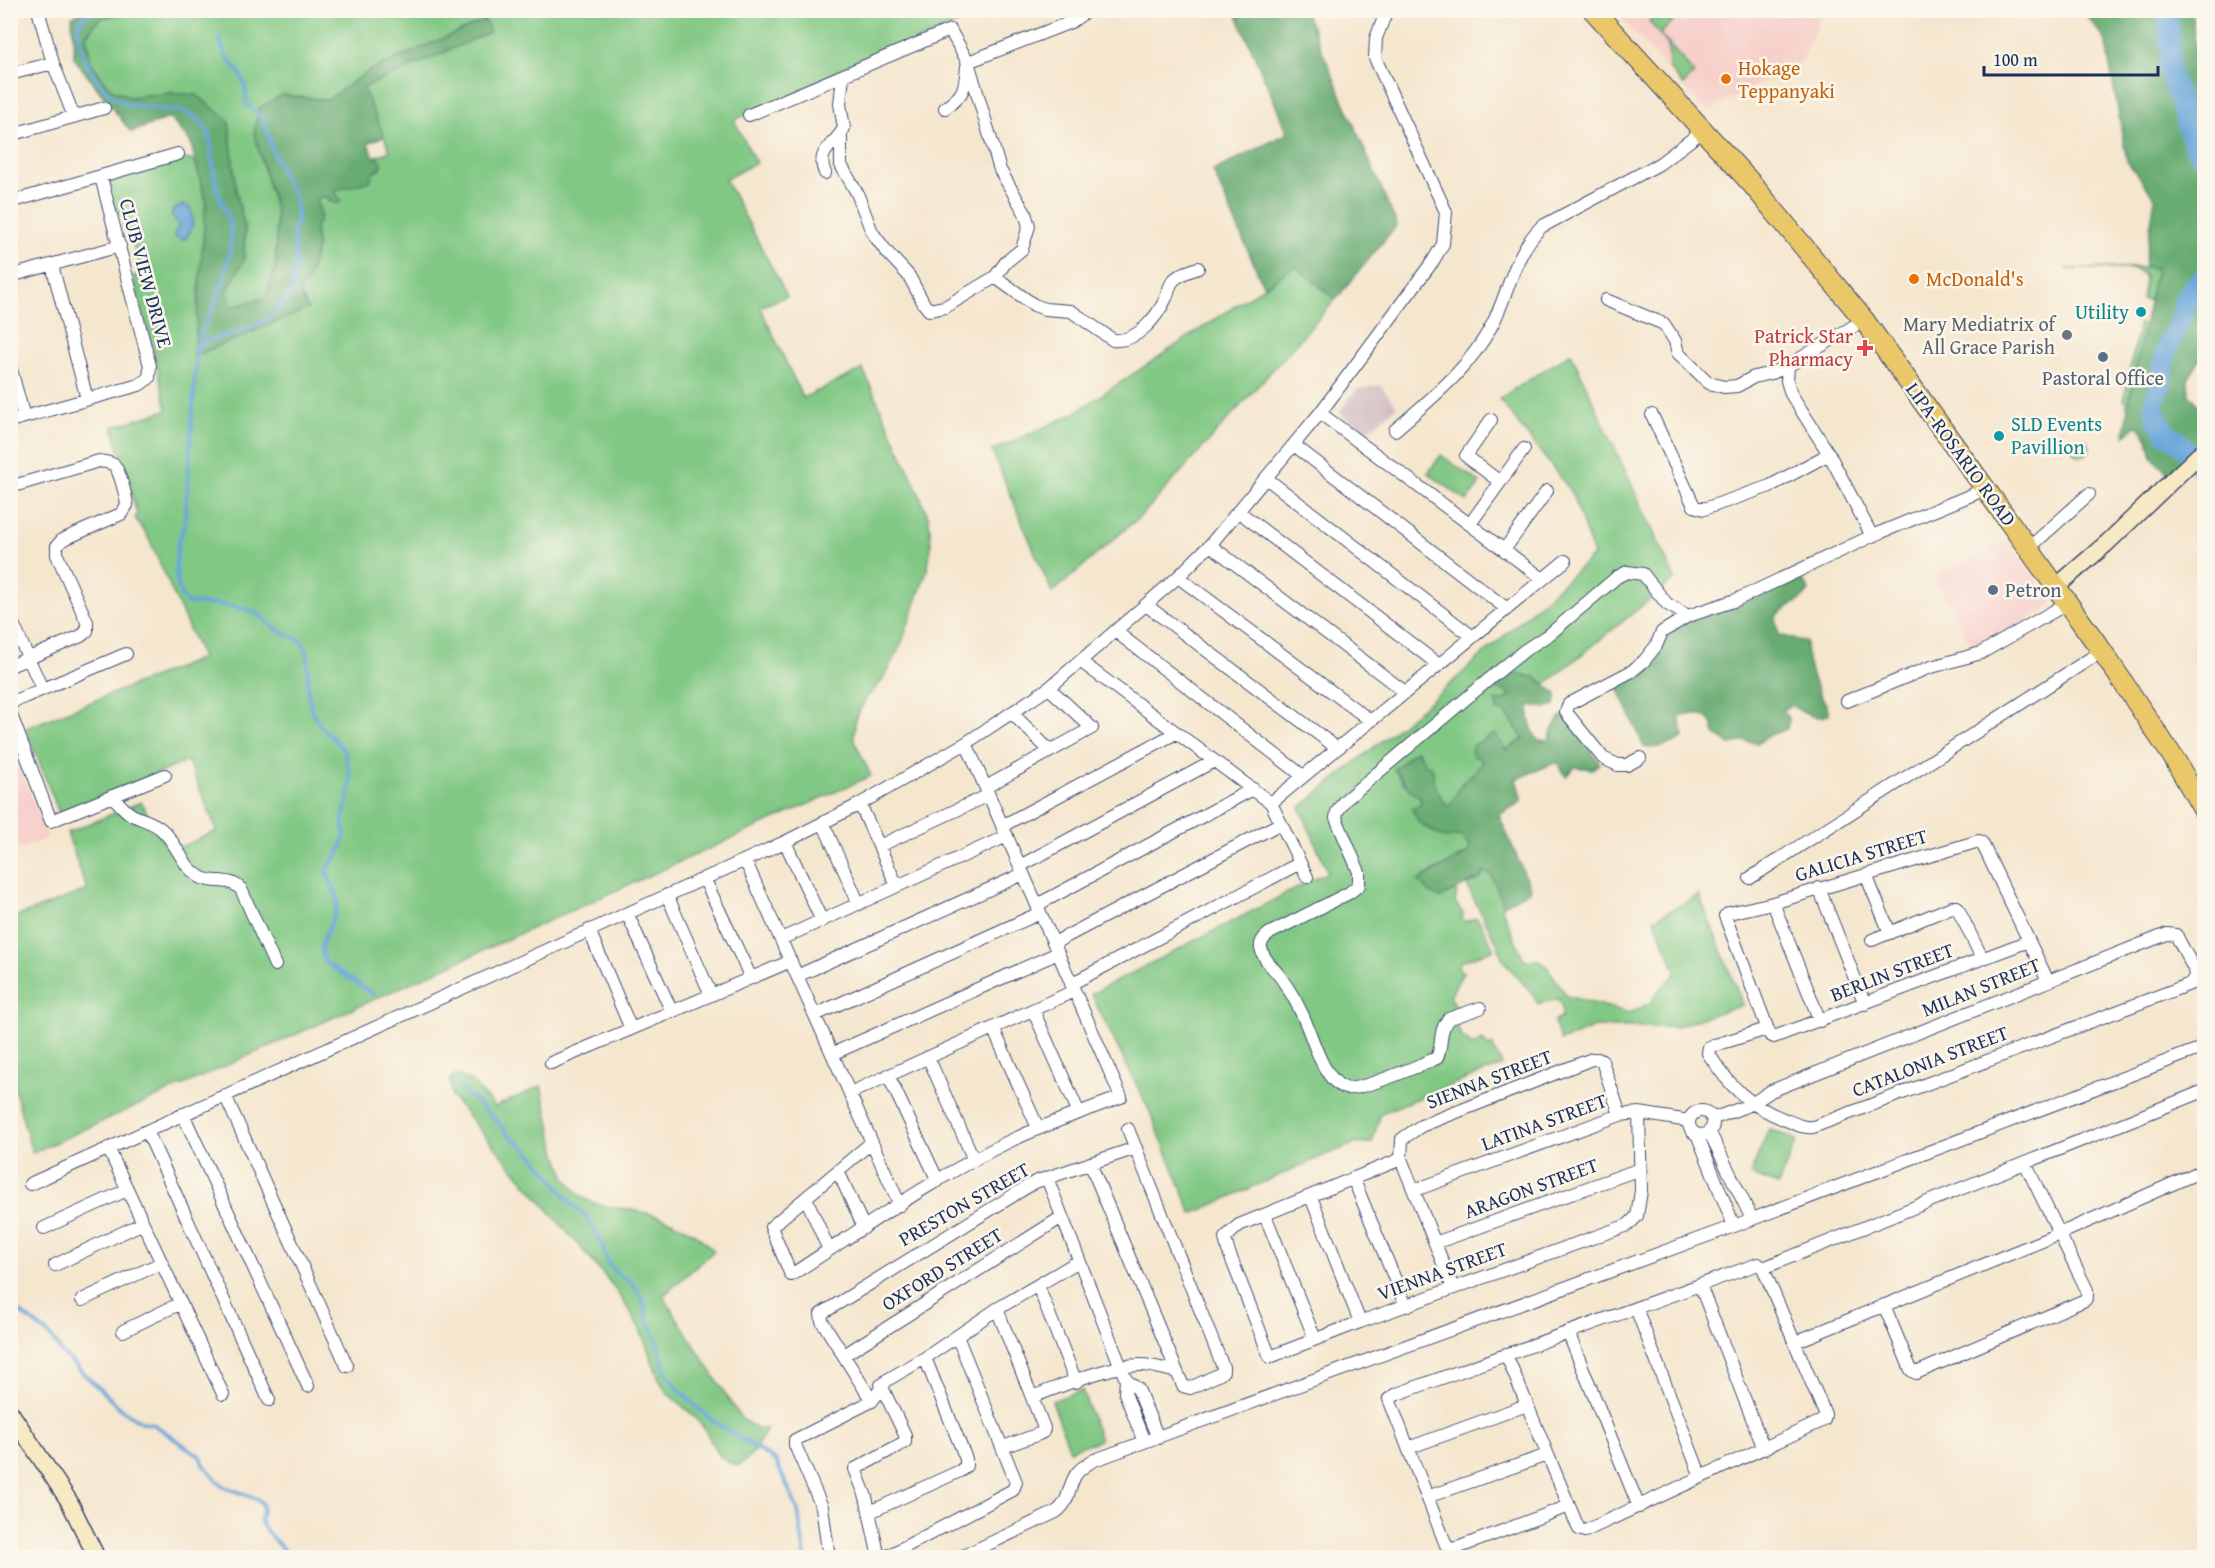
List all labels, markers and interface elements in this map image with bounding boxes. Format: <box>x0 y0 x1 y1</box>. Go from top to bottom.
scale bar <box>1984 39 2158 77</box>
text: 100 m <box>1993 46 2038 73</box>
place label: Hokage Teppanyaki <box>1738 53 1835 105</box>
marker: Hokage Teppanyaki <box>1719 72 1733 86</box>
street label: CLUB VIEW DRIVE <box>113 195 180 351</box>
place label: McDonald's <box>1926 264 2024 293</box>
marker: McDonald's <box>1907 272 1921 286</box>
place label: Utility <box>2075 297 2129 326</box>
marker: Utility <box>2134 305 2148 319</box>
place label: Mary Mediatrix of All Grace Parish <box>1903 309 2058 361</box>
place label: Patrick Star Pharmacy <box>1754 321 1853 373</box>
marker: Mary Mediatrix of All Grace Parish <box>2060 328 2074 342</box>
marker: Patrick Star Pharmacy <box>1858 341 1872 355</box>
marker: Pastoral Office <box>2096 350 2110 364</box>
place label: Pastoral Office <box>2042 363 2164 392</box>
street label: LIPA-ROSARIO ROAD <box>1899 376 2024 532</box>
place label: SLD Events Pavillion <box>2011 409 2102 461</box>
marker: SLD Events Pavillion <box>1992 429 2006 443</box>
place label: Petron <box>2005 575 2062 604</box>
marker: Petron <box>1986 583 2000 597</box>
street label: GALICIA STREET <box>1791 821 1931 888</box>
street label: BERLIN STREET <box>1826 935 1958 1008</box>
street label: MILAN STREET <box>1917 950 2045 1024</box>
street label: CATALONIA STREET <box>1848 1017 2012 1104</box>
street label: SIENNA STREET <box>1422 1041 1556 1116</box>
street label: LATINA STREET <box>1477 1085 1611 1158</box>
street label: ARAGON STREET <box>1460 1150 1602 1225</box>
street label: PRESTON STREET <box>893 1154 1035 1253</box>
street label: OXFORD STREET <box>876 1220 1008 1317</box>
street label: VIENNA STREET <box>1373 1234 1511 1307</box>

